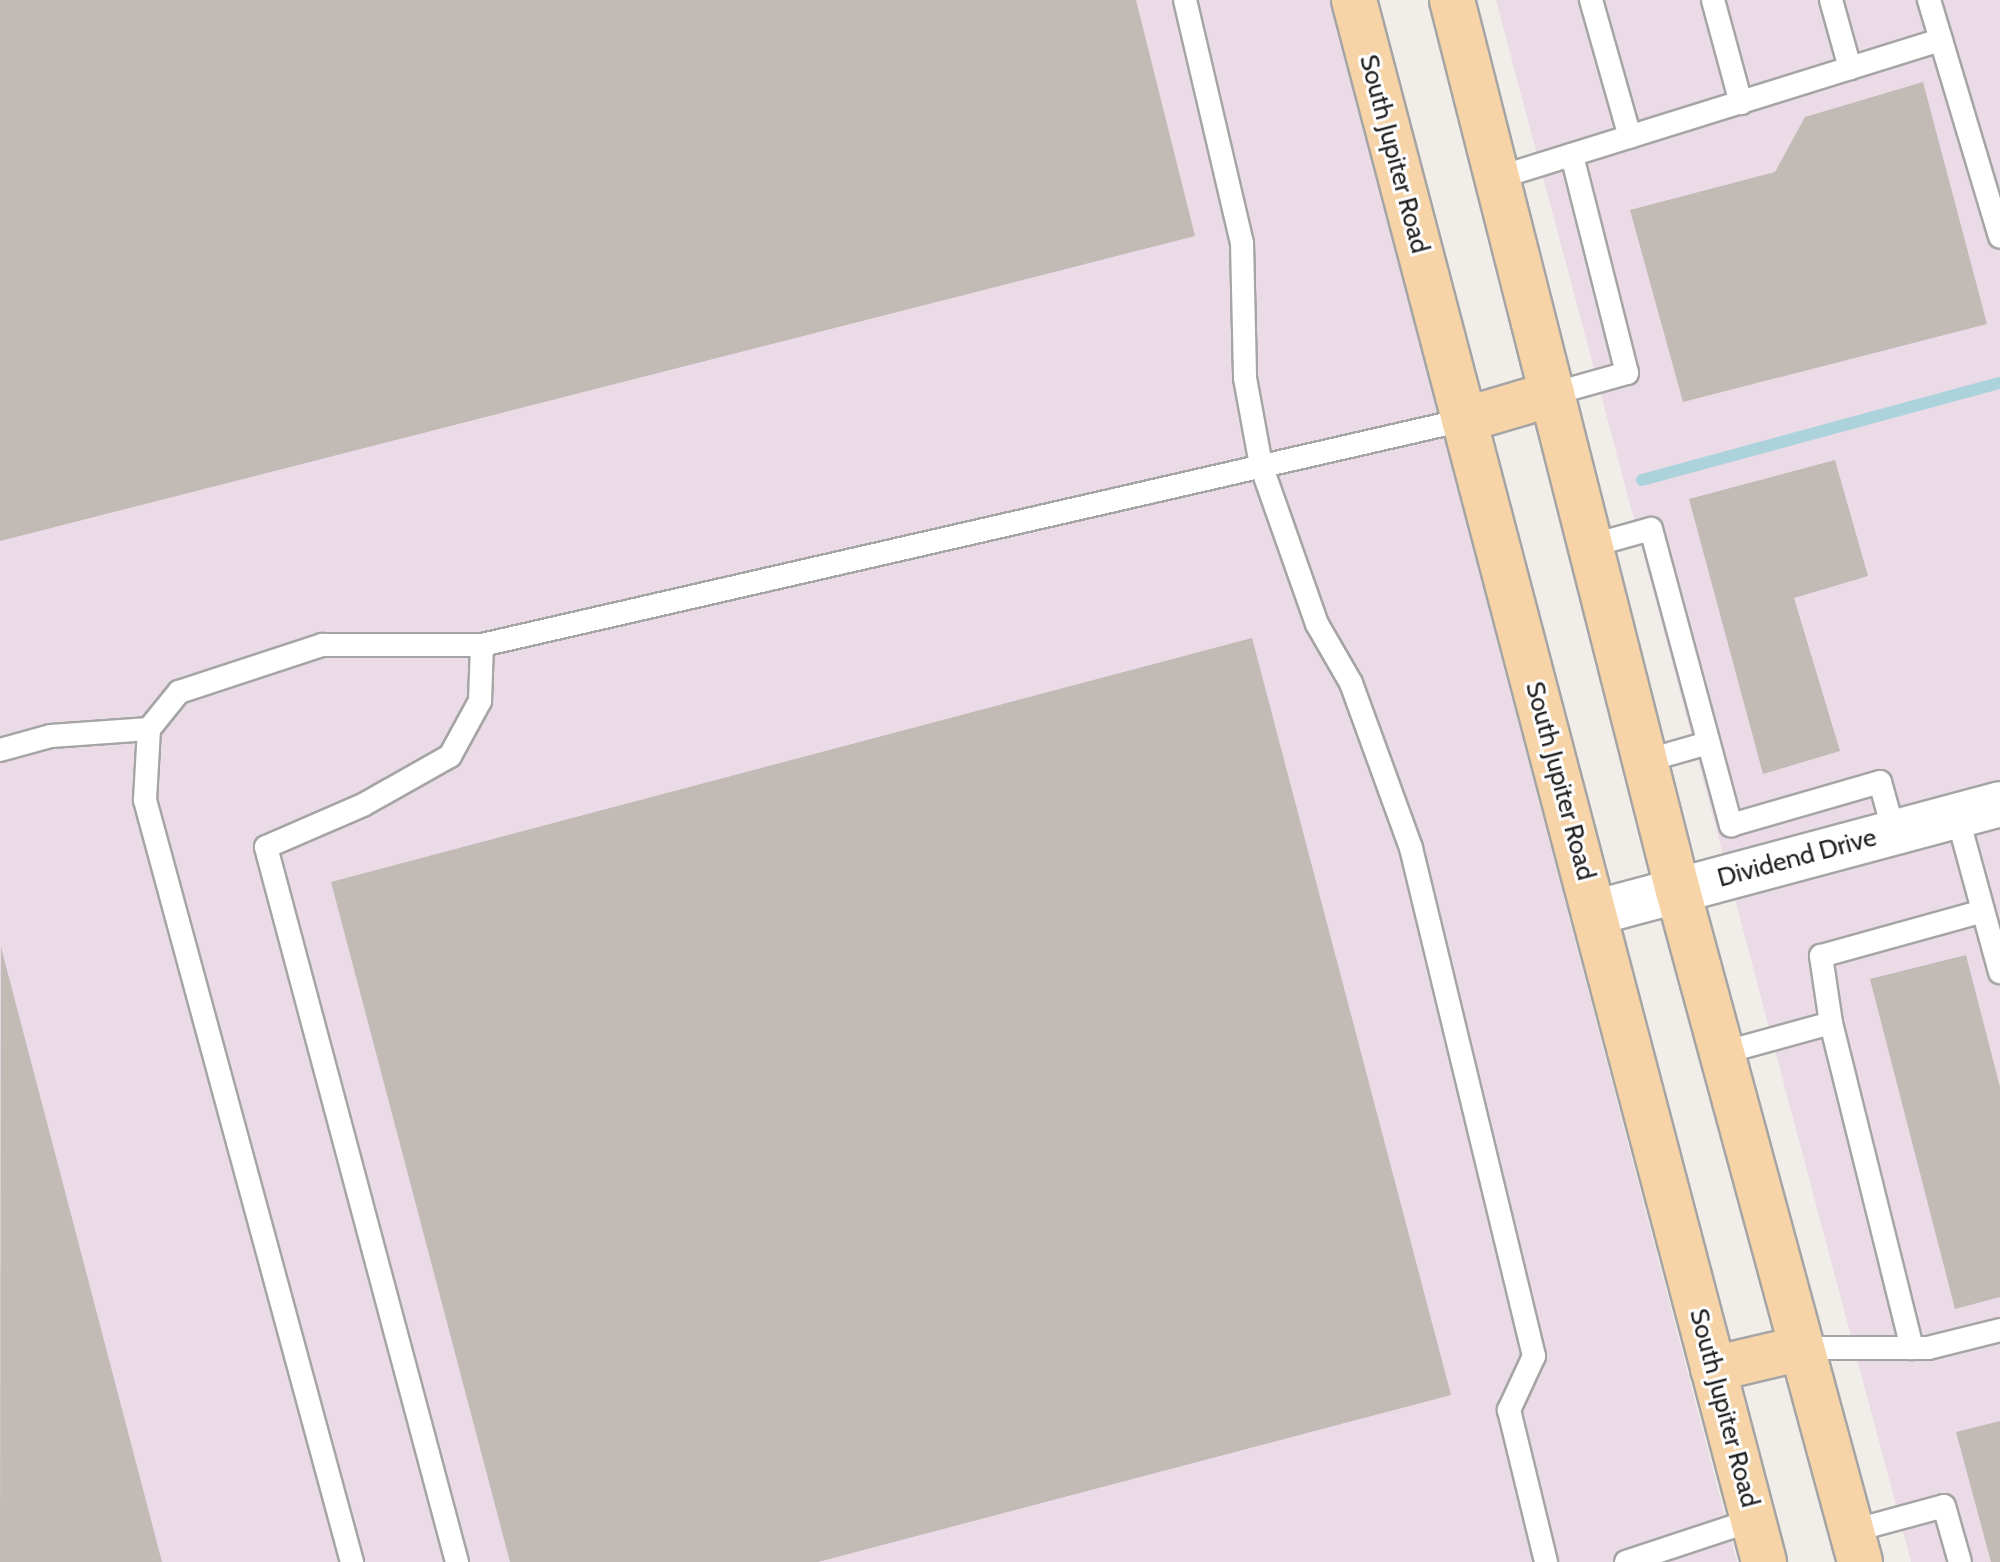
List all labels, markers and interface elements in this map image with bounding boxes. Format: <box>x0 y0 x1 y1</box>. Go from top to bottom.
street label: South Jupiter Road <box>1353 51 1435 257</box>
street label: South Jupiter Road <box>1519 678 1601 884</box>
street label: Dividend Drive <box>1714 822 1880 894</box>
street label: South Jupiter Road <box>1683 1305 1765 1511</box>

